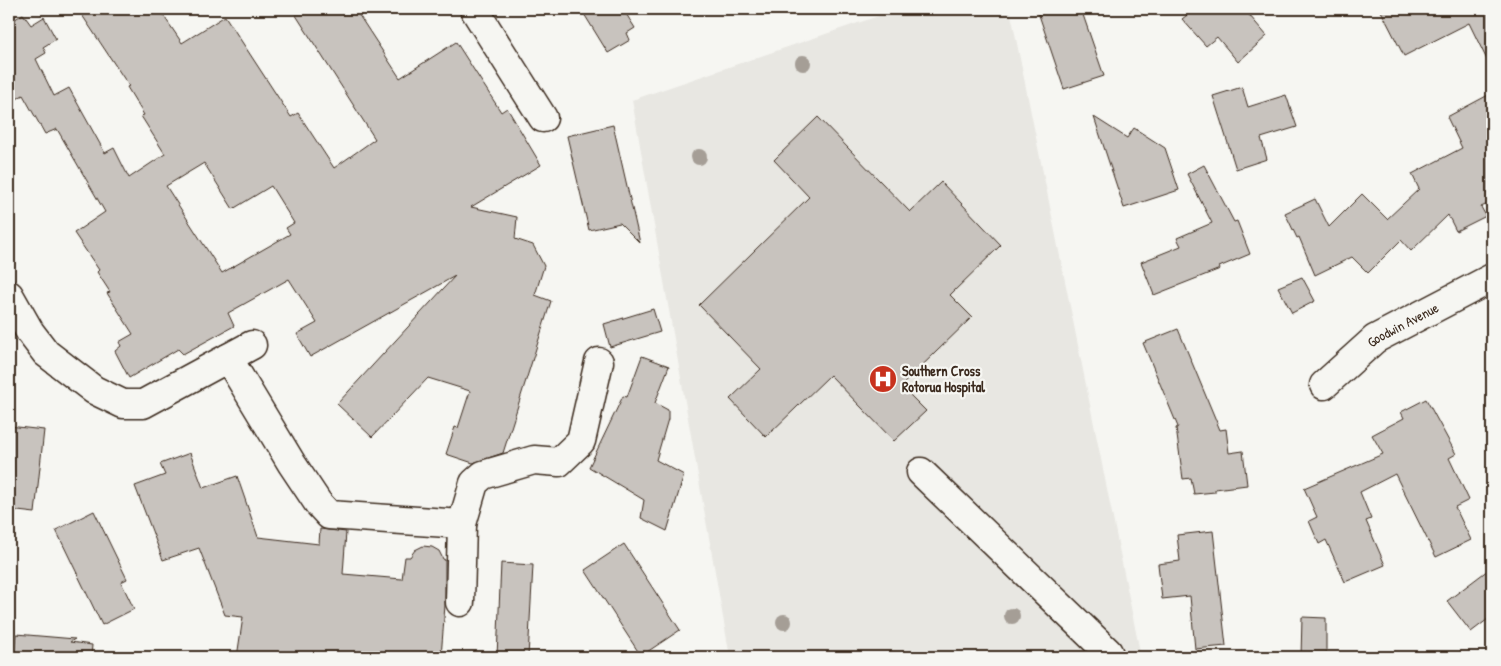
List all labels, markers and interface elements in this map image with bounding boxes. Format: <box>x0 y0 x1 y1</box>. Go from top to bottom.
street label: Goodwin Avenue <box>1363 297 1442 351</box>
place label: Southern Cross Rotorua Hospital <box>902 361 985 398</box>
hospital icon: Southern Cross Rotorua Hospital <box>868 364 898 394</box>

